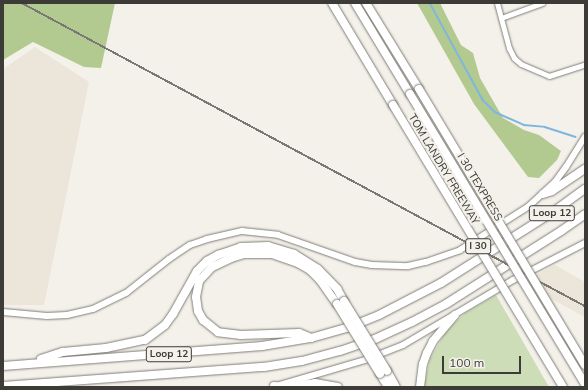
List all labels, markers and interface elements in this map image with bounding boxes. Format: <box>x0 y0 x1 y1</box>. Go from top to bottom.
street label: TOM LANDRY FREEWAY <box>406 111 482 227</box>
street label: I 30 TEXPRESS <box>455 151 505 223</box>
road number: Loop 12 <box>528 205 576 221</box>
road number: I 30 <box>465 238 491 254</box>
road number: Loop 12 <box>145 346 193 362</box>
scale bar <box>444 348 523 374</box>
text: 100 m <box>449 355 484 370</box>

